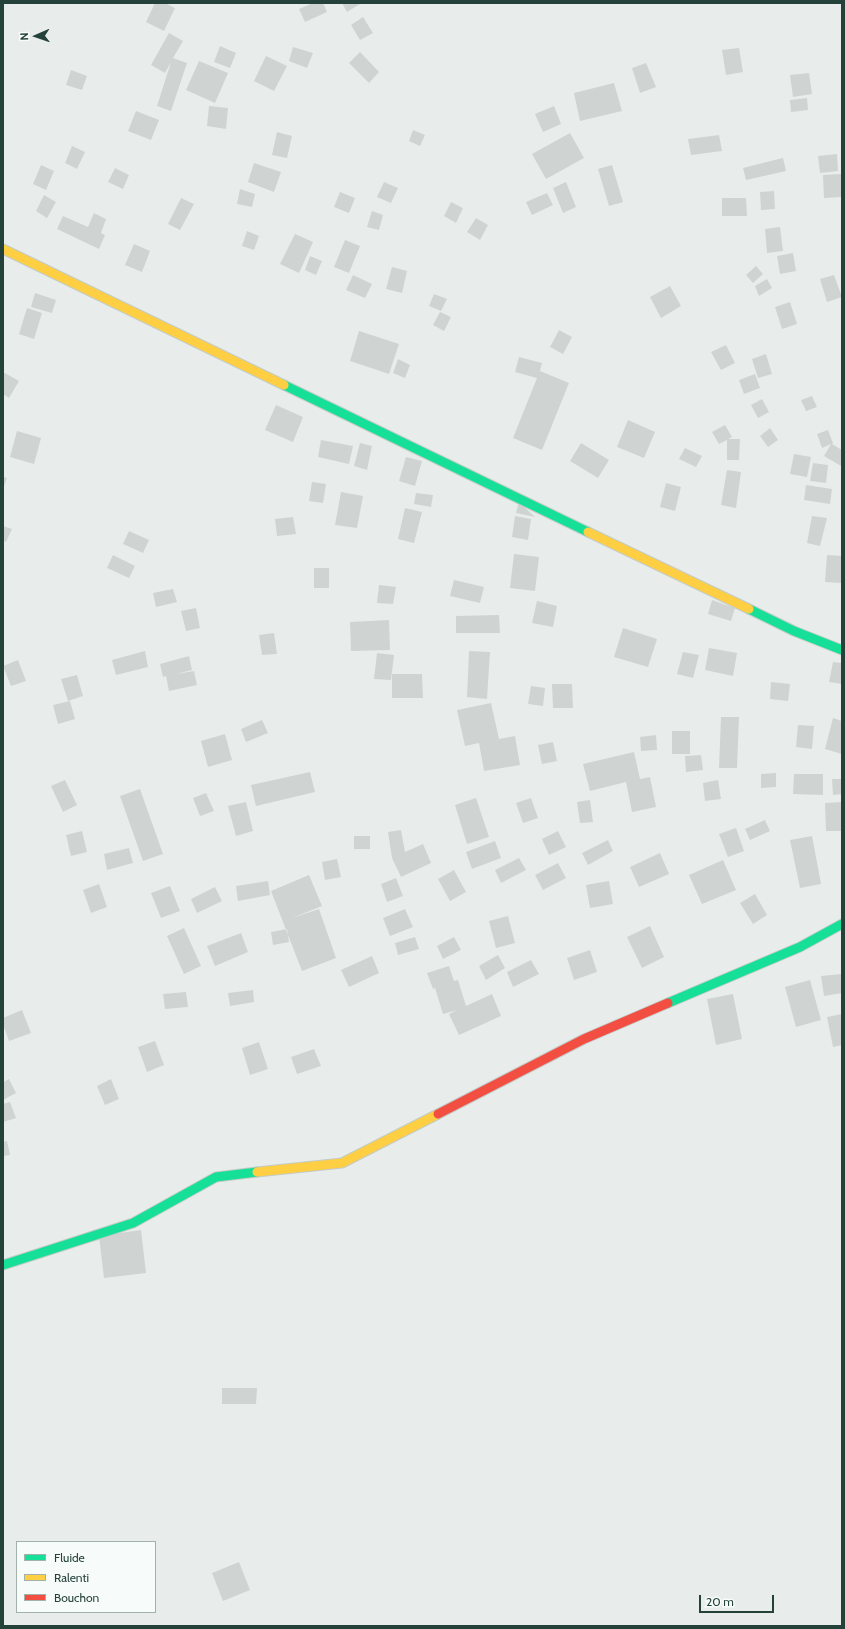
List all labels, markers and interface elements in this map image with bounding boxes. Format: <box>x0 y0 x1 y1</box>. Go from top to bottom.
north arrow <box>16 16 56 56</box>
text: N <box>17 32 31 41</box>
legend <box>16 1541 156 1613</box>
text: Fluide <box>54 1550 85 1565</box>
text: Ralenti <box>54 1570 89 1585</box>
scale bar <box>701 1587 776 1613</box>
text: Bouchon <box>54 1590 99 1605</box>
text: 20 m <box>706 1594 734 1609</box>

